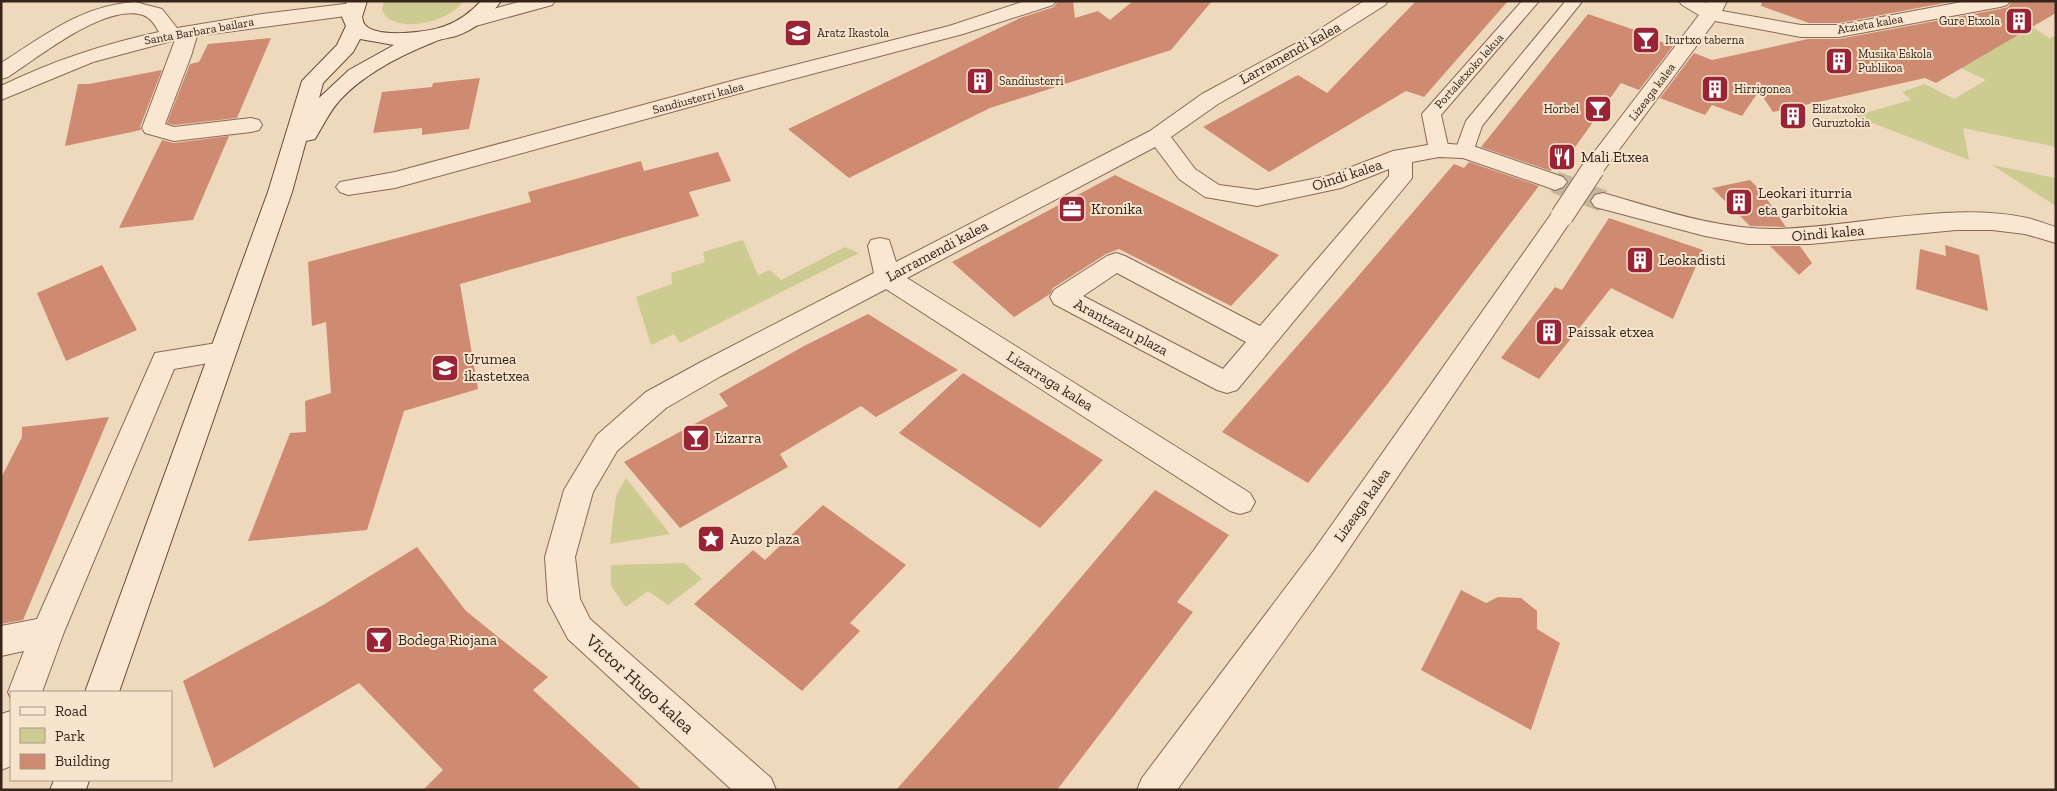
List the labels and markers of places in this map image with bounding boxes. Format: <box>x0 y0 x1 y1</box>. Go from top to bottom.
building icon: Gure Etxola <box>2004 6 2034 36</box>
place label: Gure Etxola <box>1939 14 2000 28</box>
school or university icon: Aratz Ikastola <box>783 18 813 48</box>
bar icon: Iturtxo taberna <box>1631 25 1661 55</box>
place label: Aratz Ikastola <box>817 26 889 40</box>
place label: Iturtxo taberna <box>1665 33 1744 47</box>
building icon: Musika Eskola Publikoa <box>1824 46 1854 76</box>
place label: Musika Eskola Publikoa <box>1858 47 1932 75</box>
building icon: Sandiusterri <box>965 66 995 96</box>
place label: Sandiusterri <box>999 74 1064 88</box>
building icon: Hirrigonea <box>1700 74 1730 104</box>
place label: Hirrigonea <box>1734 82 1791 96</box>
bar icon: Horbel <box>1583 94 1613 124</box>
building icon: Elizatxoko Guruztokia <box>1778 101 1808 131</box>
place label: Horbel <box>1544 102 1579 116</box>
place label: Elizatxoko Guruztokia <box>1812 102 1871 130</box>
restaurant icon: Mali Etxea <box>1547 142 1577 172</box>
place label: Mali Etxea <box>1581 148 1649 166</box>
place label: Leokari iturria eta garbitokia <box>1758 184 1852 219</box>
building icon: Leokari iturria eta garbitokia <box>1724 187 1754 217</box>
office icon: Kronika <box>1057 194 1087 224</box>
place label: Kronika <box>1091 200 1142 218</box>
building icon: Leokadisti <box>1625 245 1655 275</box>
place label: Leokadisti <box>1659 251 1726 269</box>
building icon: Paissak etxea <box>1534 317 1564 347</box>
place label: Paissak etxea <box>1568 323 1654 341</box>
place label: Urumea ikastetxea <box>464 350 530 385</box>
school or university icon: Urumea ikastetxea <box>430 353 460 383</box>
bar icon: Lizarra <box>681 423 711 453</box>
place label: Lizarra <box>715 429 761 447</box>
place icon: Auzo plaza <box>696 524 726 554</box>
place label: Auzo plaza <box>730 530 800 548</box>
bar icon: Bodega Riojana <box>364 625 394 655</box>
place label: Bodega Riojana <box>398 631 497 649</box>

